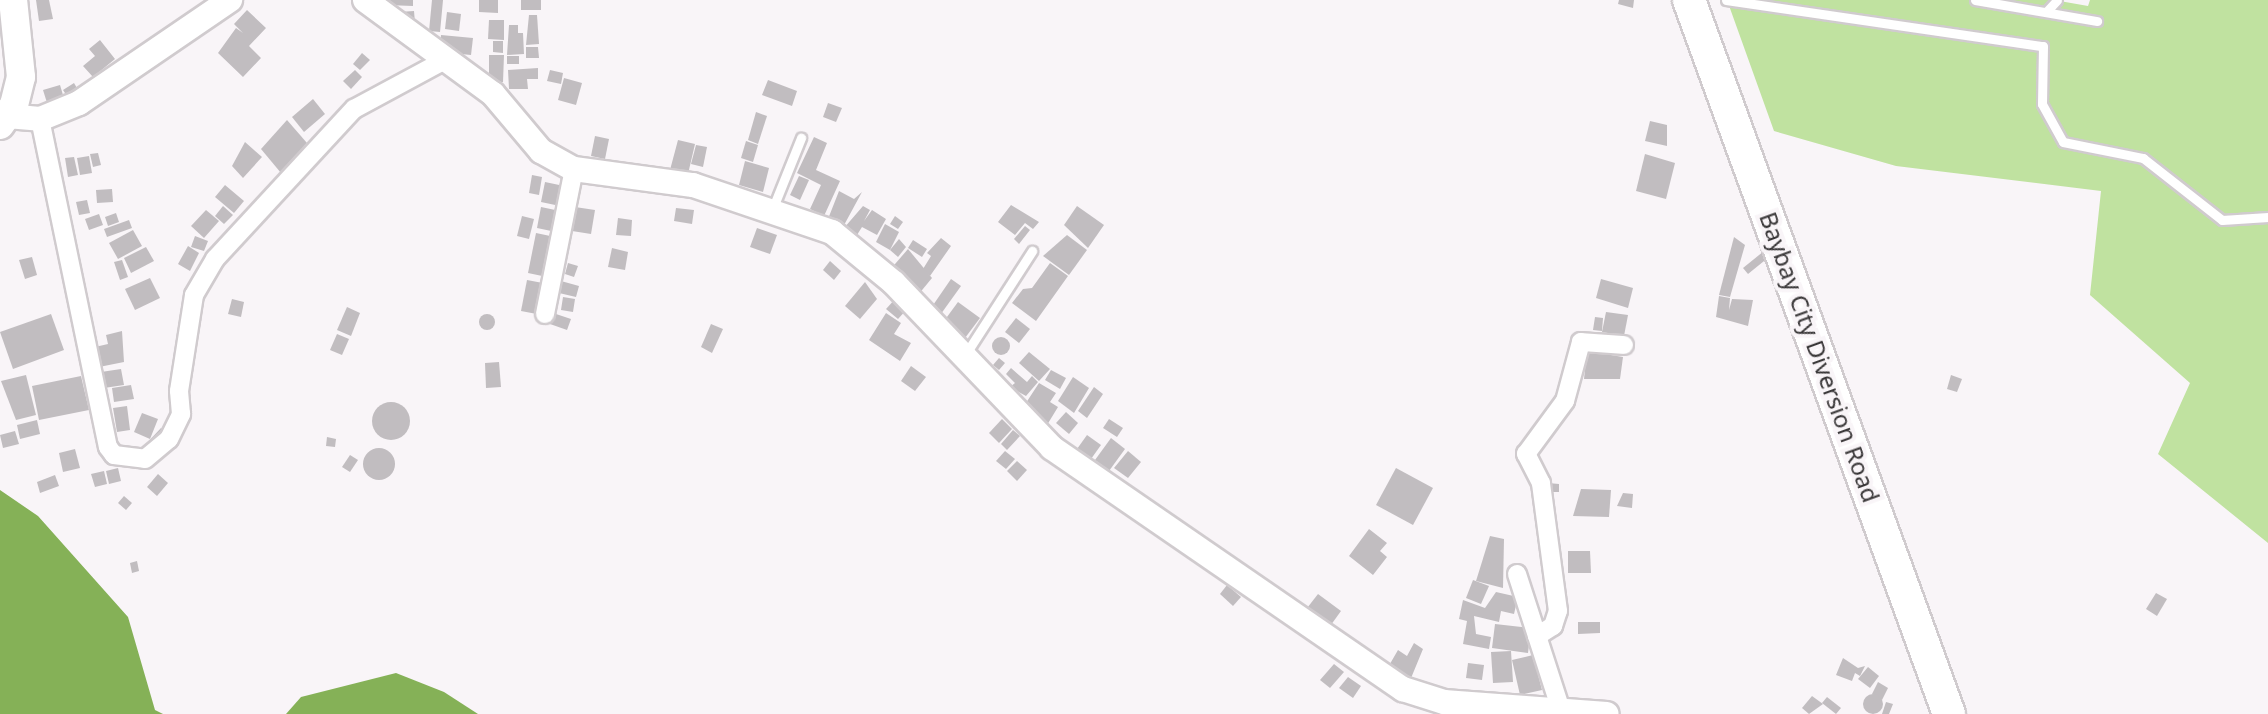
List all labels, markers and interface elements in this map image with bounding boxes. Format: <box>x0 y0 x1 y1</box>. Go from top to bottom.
street label: Baybay City Diversion Road <box>1754 208 1886 506</box>

